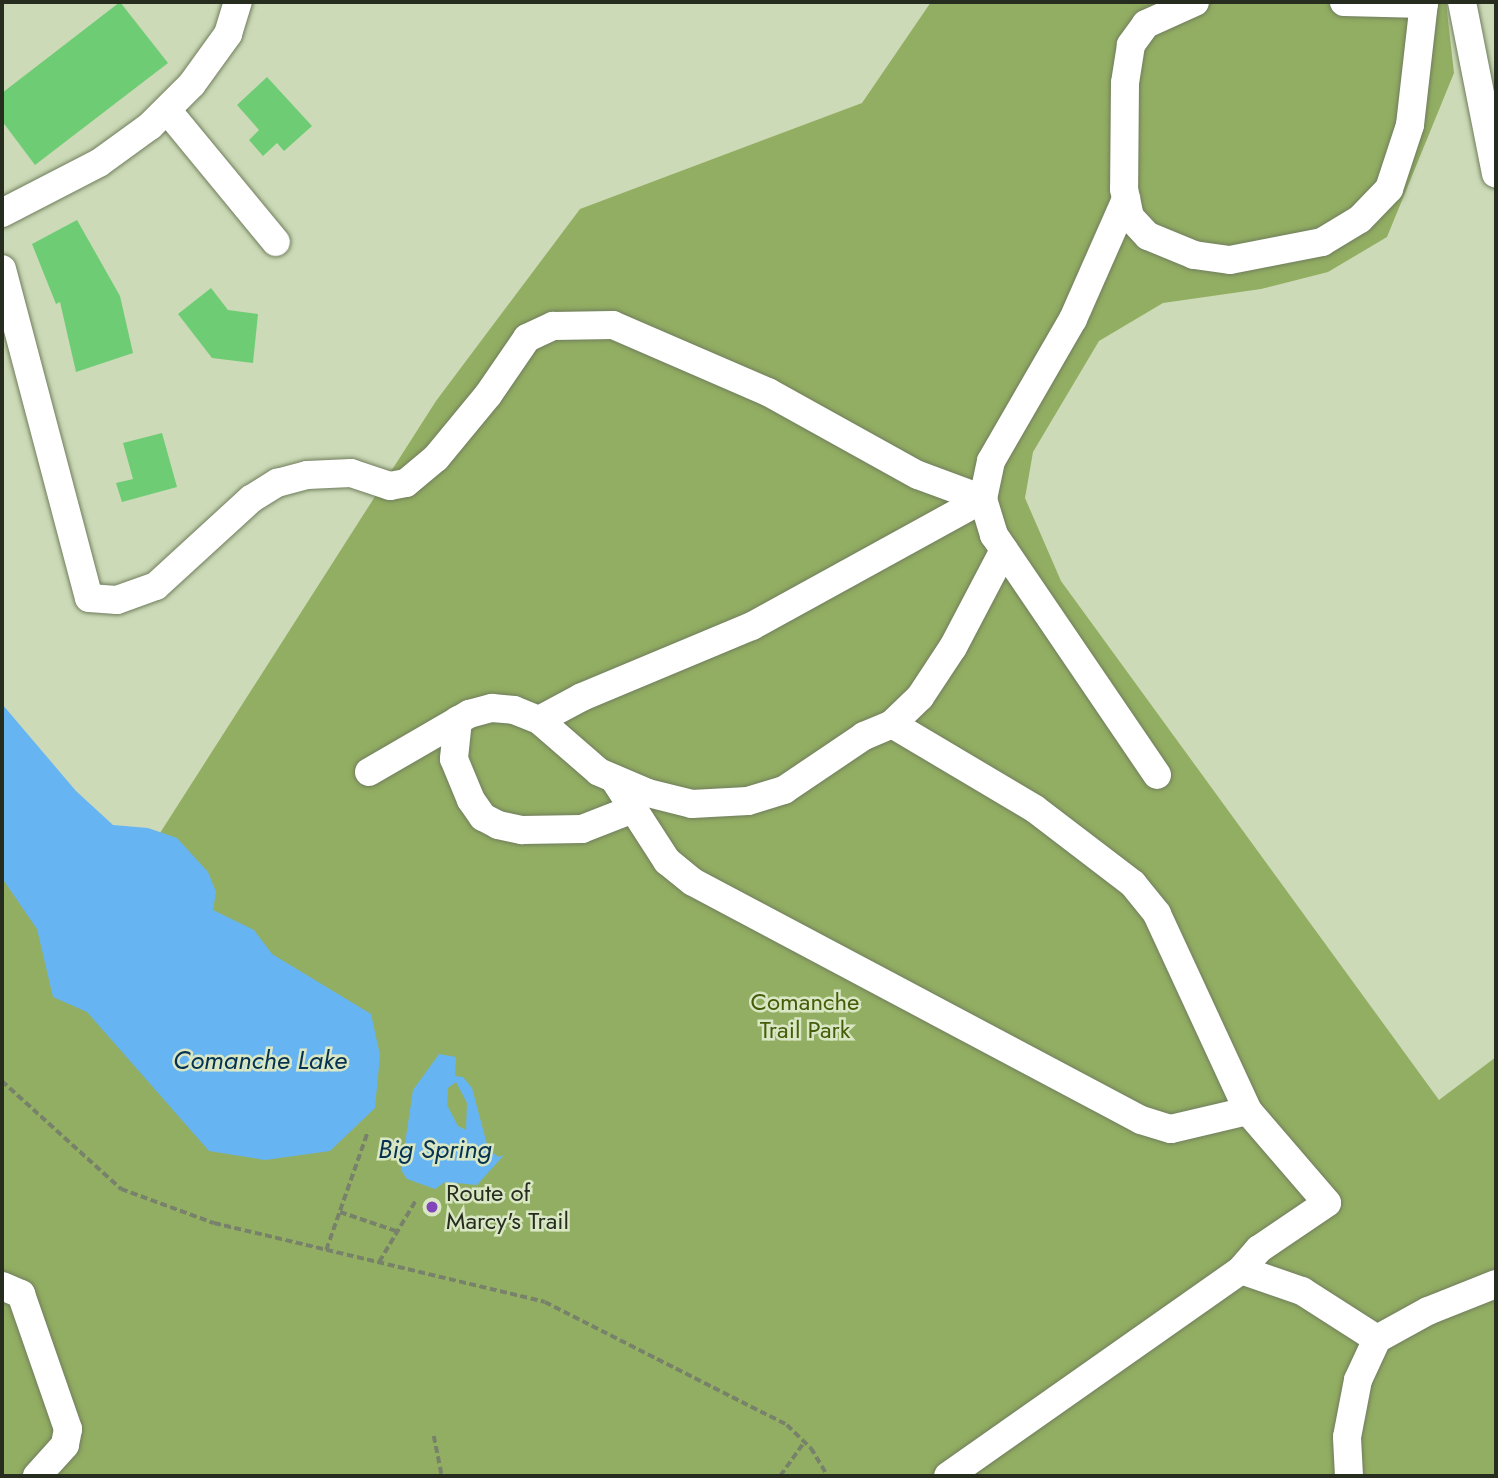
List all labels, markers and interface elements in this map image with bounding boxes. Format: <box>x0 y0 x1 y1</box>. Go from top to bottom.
park label: Comanche Trail Park <box>751 988 859 1044</box>
water label: Comanche Lake <box>173 1045 347 1077</box>
water label: Big Spring <box>378 1134 492 1166</box>
place label: Route of Marcy's Trail <box>446 1179 569 1235</box>
marker: Route of Marcy's Trail <box>424 1199 440 1215</box>

